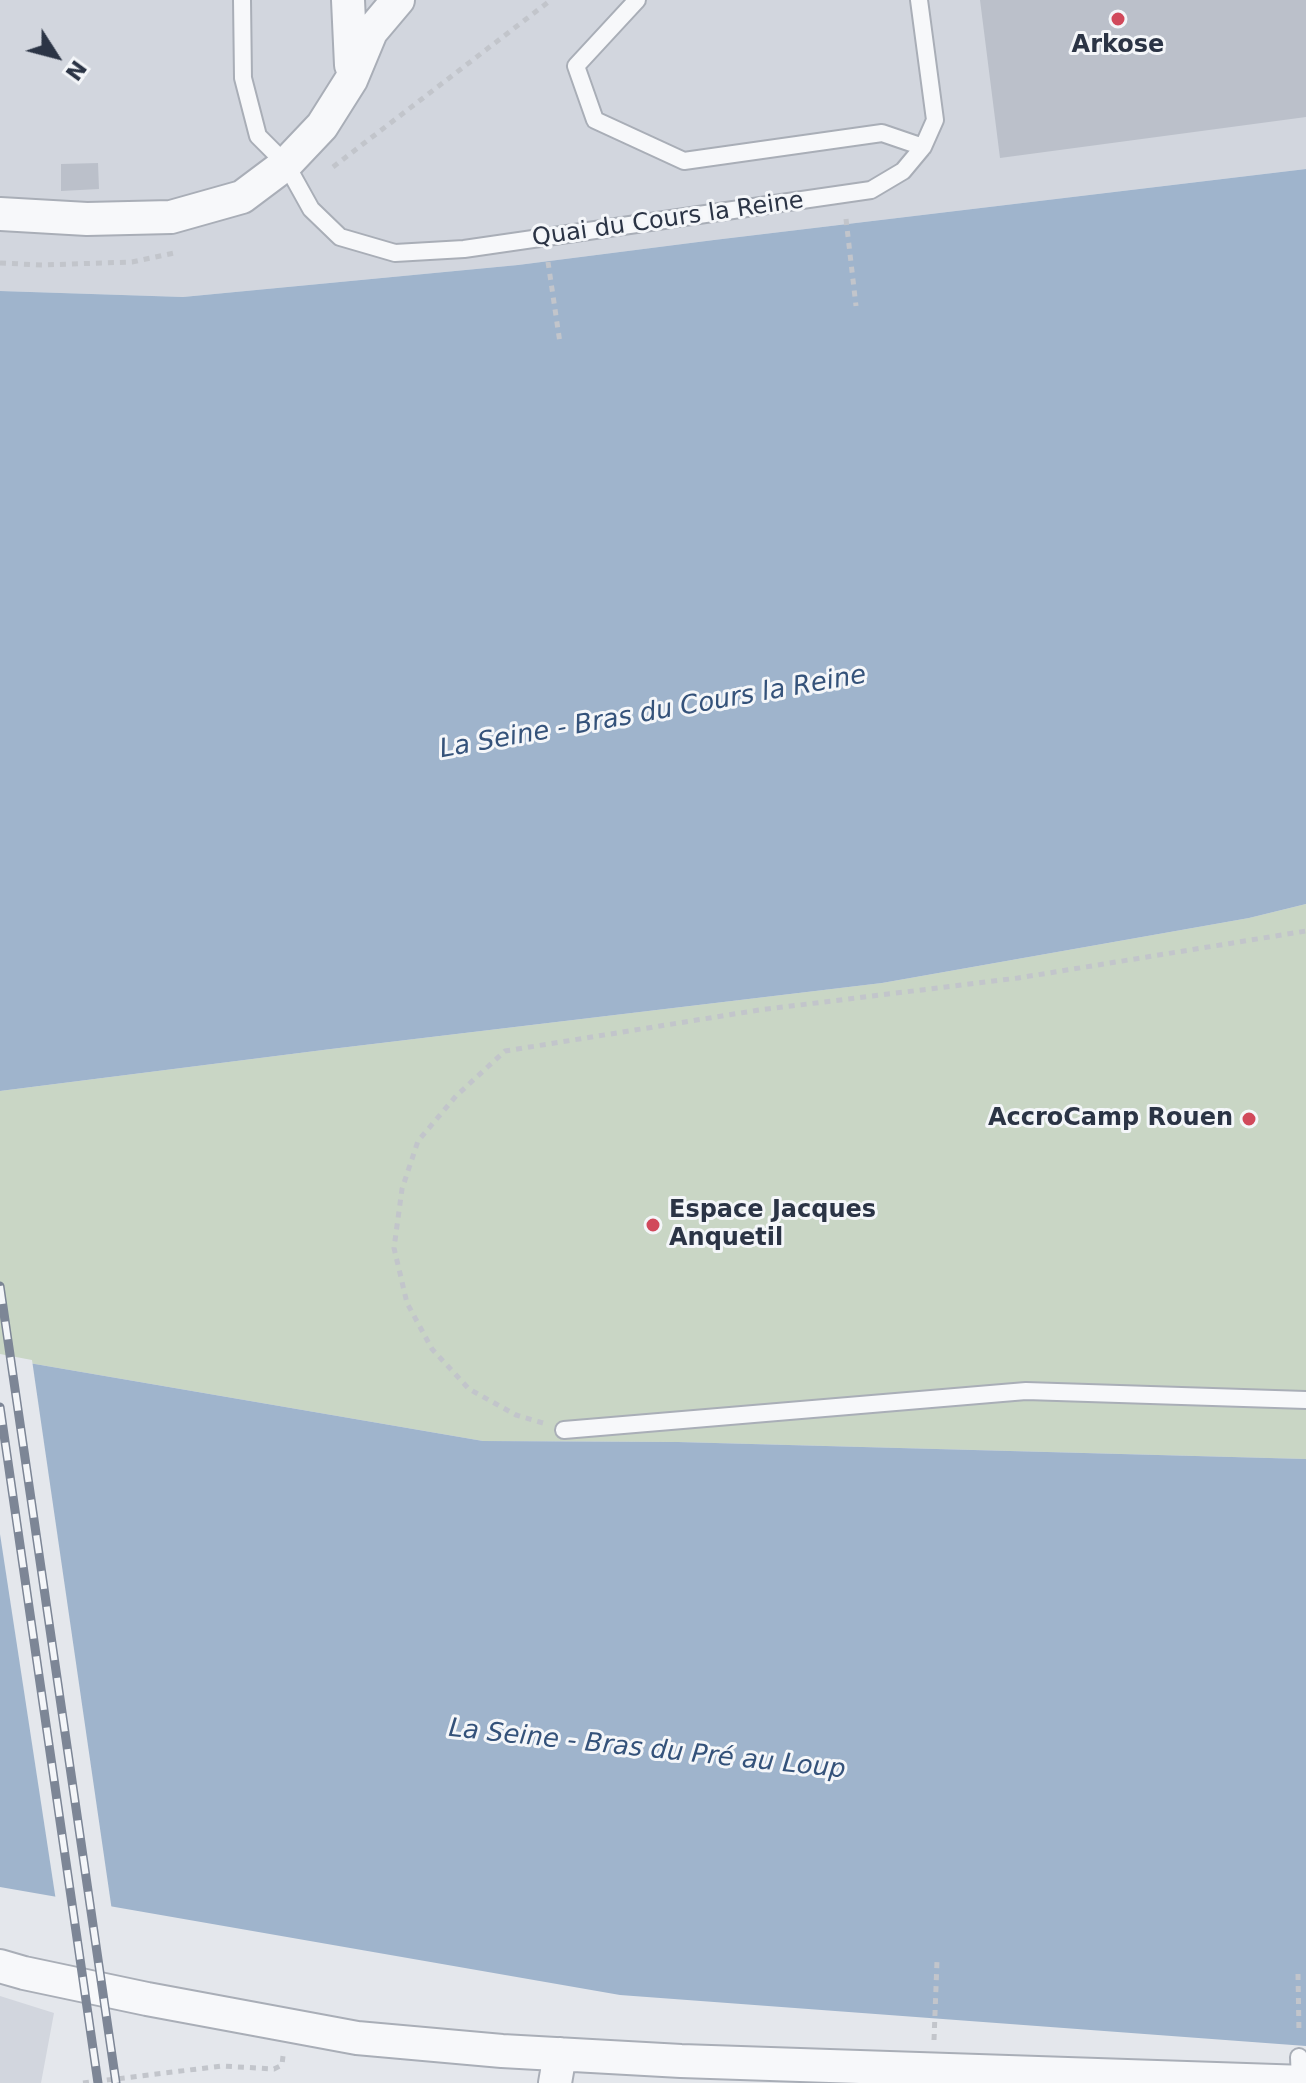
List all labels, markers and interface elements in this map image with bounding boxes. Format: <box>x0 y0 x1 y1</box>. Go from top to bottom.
marker: Arkose <box>1109 10 1127 28</box>
north arrow <box>16 16 96 96</box>
place label: Arkose <box>1072 32 1164 60</box>
text: N <box>60 56 91 85</box>
street label: Quai du Cours la Reine <box>530 187 806 253</box>
water label: La Seine - Bras du Cours la Reine <box>437 660 869 766</box>
place label: AccroCamp Rouen <box>988 1105 1233 1133</box>
marker: AccroCamp Rouen <box>1240 1110 1258 1128</box>
place label: Espace Jacques Anquetil <box>669 1197 876 1253</box>
marker: Espace Jacques Anquetil <box>644 1216 662 1234</box>
water label: La Seine - Bras du Pré au Loup <box>447 1714 847 1786</box>

